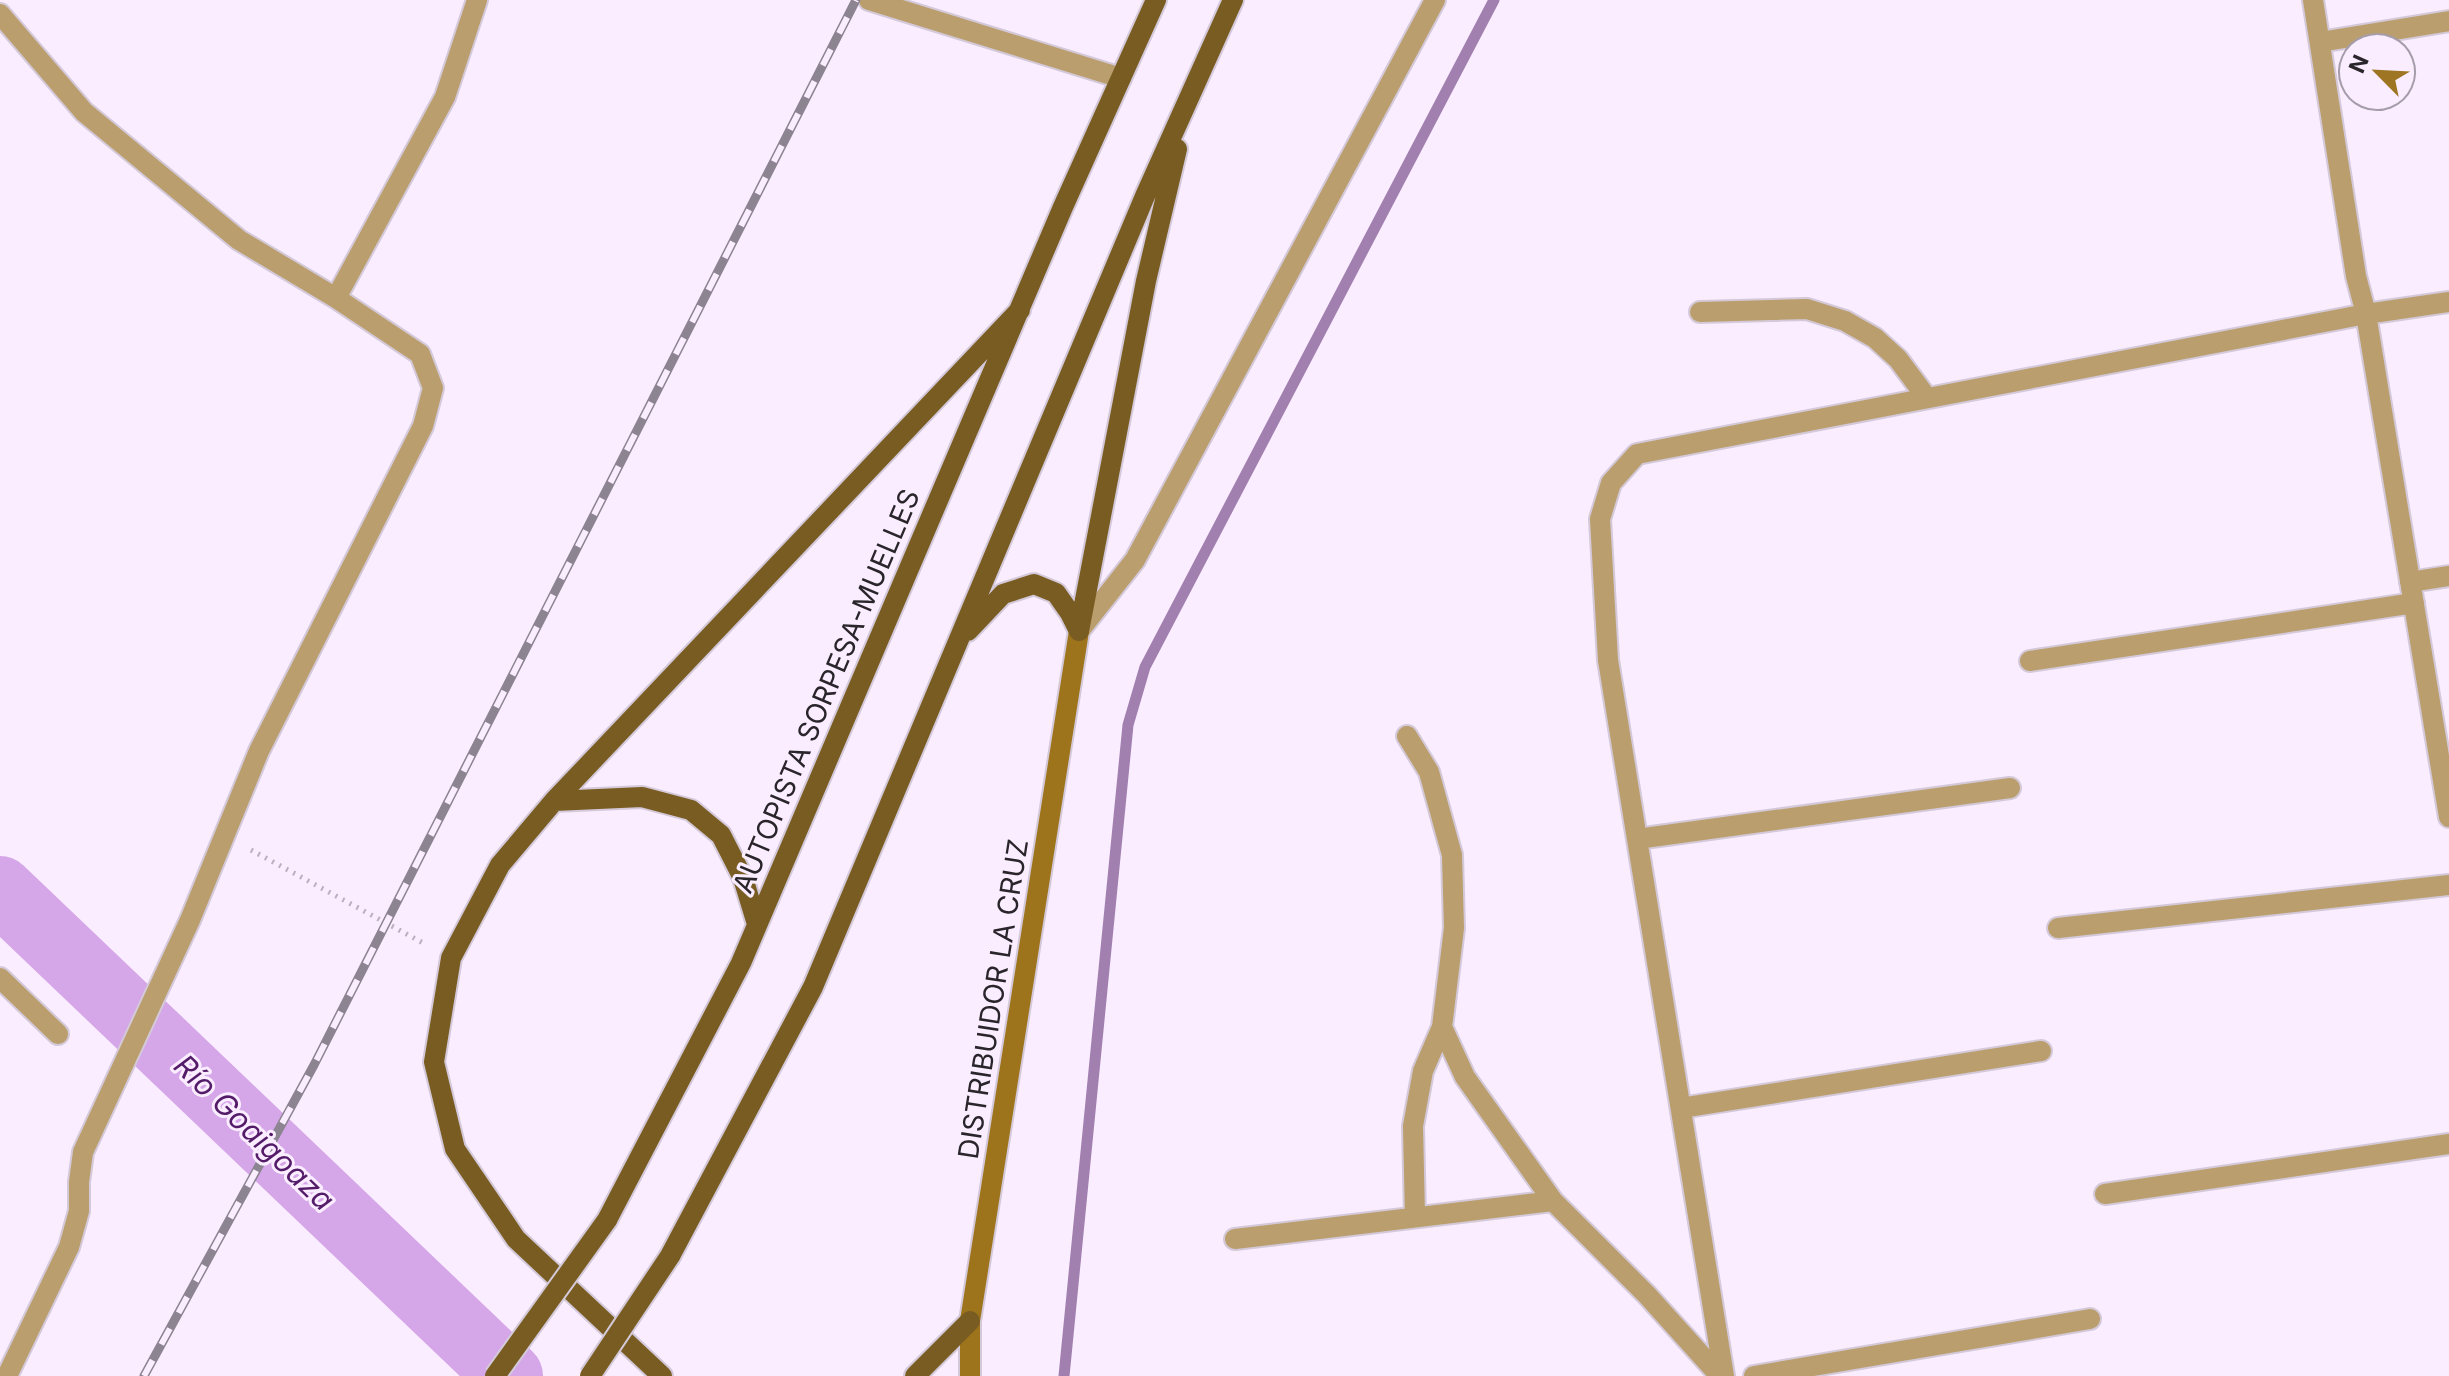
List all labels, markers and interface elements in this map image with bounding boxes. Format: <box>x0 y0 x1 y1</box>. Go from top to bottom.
north arrow <box>2337 32 2417 112</box>
text: N <box>2343 51 2374 77</box>
street label: AUTOPISTA SORPESA-MUELLES <box>725 484 927 898</box>
street label: DISTRIBUIDOR LA CRUZ <box>951 837 1035 1161</box>
water label: Río Goaigoaza <box>167 1047 342 1218</box>

